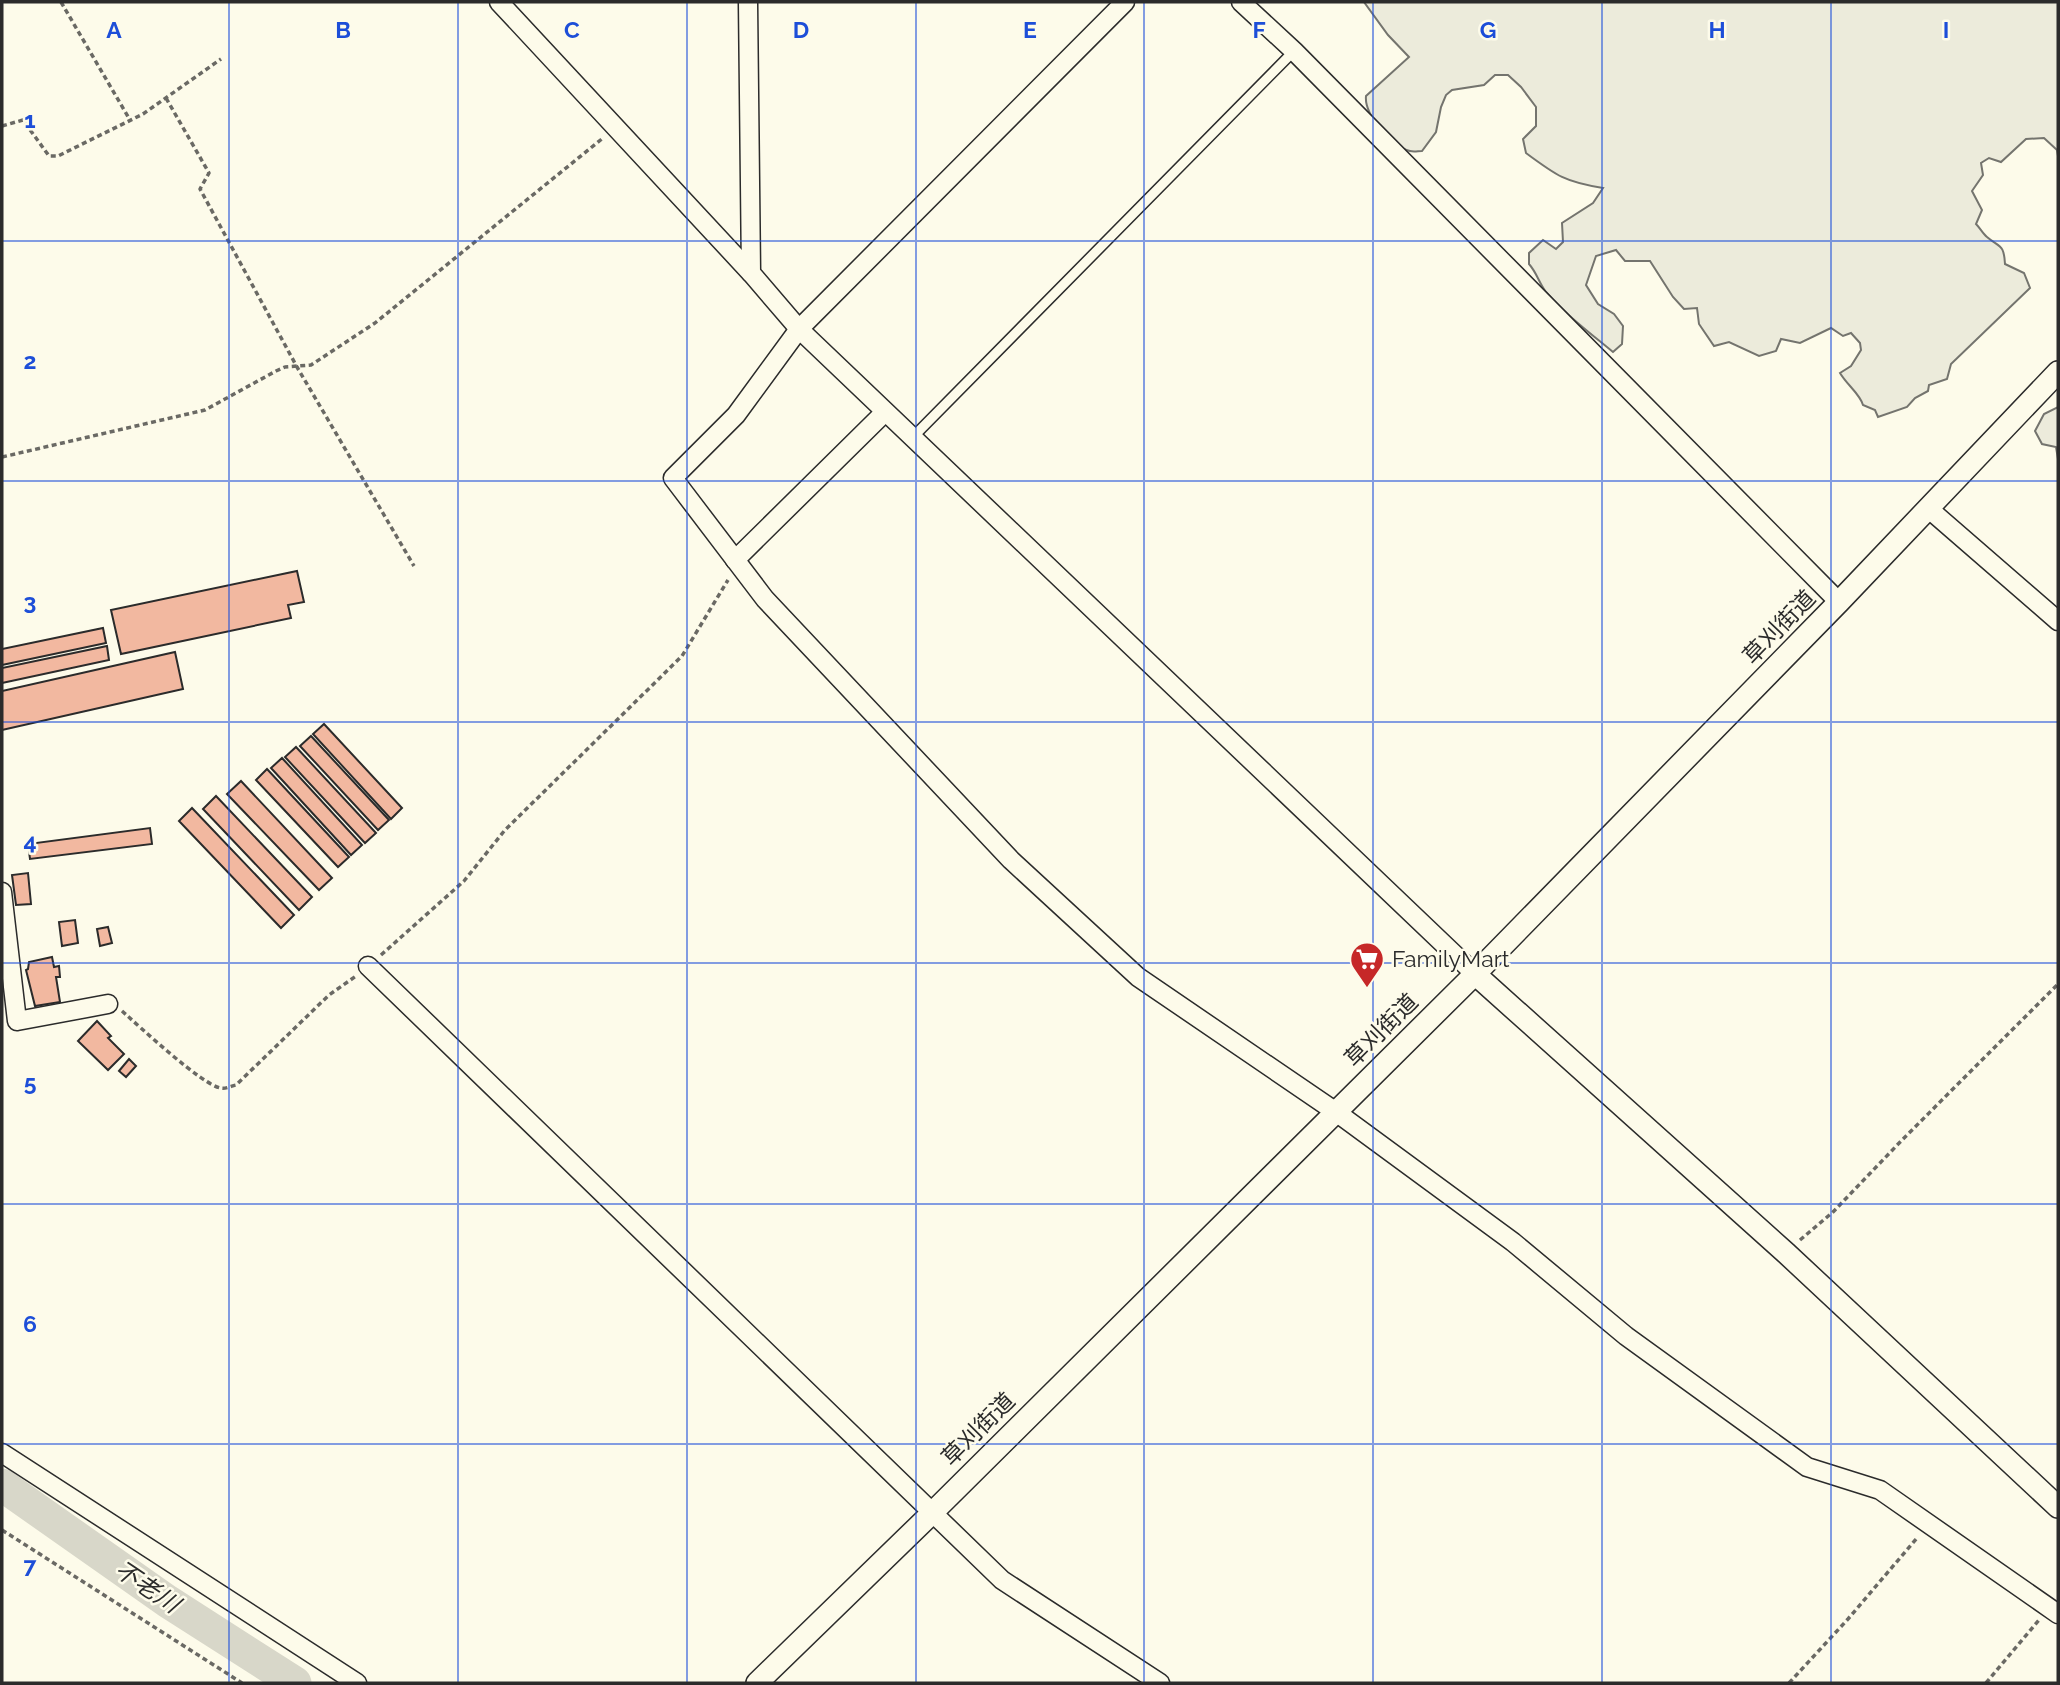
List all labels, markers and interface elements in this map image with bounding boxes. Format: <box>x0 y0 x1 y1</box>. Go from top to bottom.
text: A <box>106 16 122 43</box>
text: B <box>335 16 351 43</box>
text: C <box>564 16 580 43</box>
text: D <box>793 16 809 43</box>
text: E <box>1023 16 1037 43</box>
text: F <box>1252 16 1266 43</box>
text: G <box>1480 16 1496 43</box>
text: H <box>1708 16 1726 43</box>
text: I <box>1943 16 1949 43</box>
text: 1 <box>24 106 36 133</box>
text: 2 <box>24 347 36 374</box>
street label: 草刈街道 <box>1737 584 1820 669</box>
text: 3 <box>24 588 36 615</box>
text: 4 <box>23 828 37 855</box>
supermarket icon: FamilyMart <box>1348 940 1386 989</box>
place label: FamilyMart <box>1392 945 1510 972</box>
street label: 草刈街道 <box>1339 988 1423 1072</box>
text: 5 <box>24 1069 37 1096</box>
text: 6 <box>23 1310 37 1337</box>
street label: 草刈街道 <box>936 1387 1020 1471</box>
text: 7 <box>24 1551 37 1578</box>
water label: 不老川 <box>109 1554 188 1620</box>

